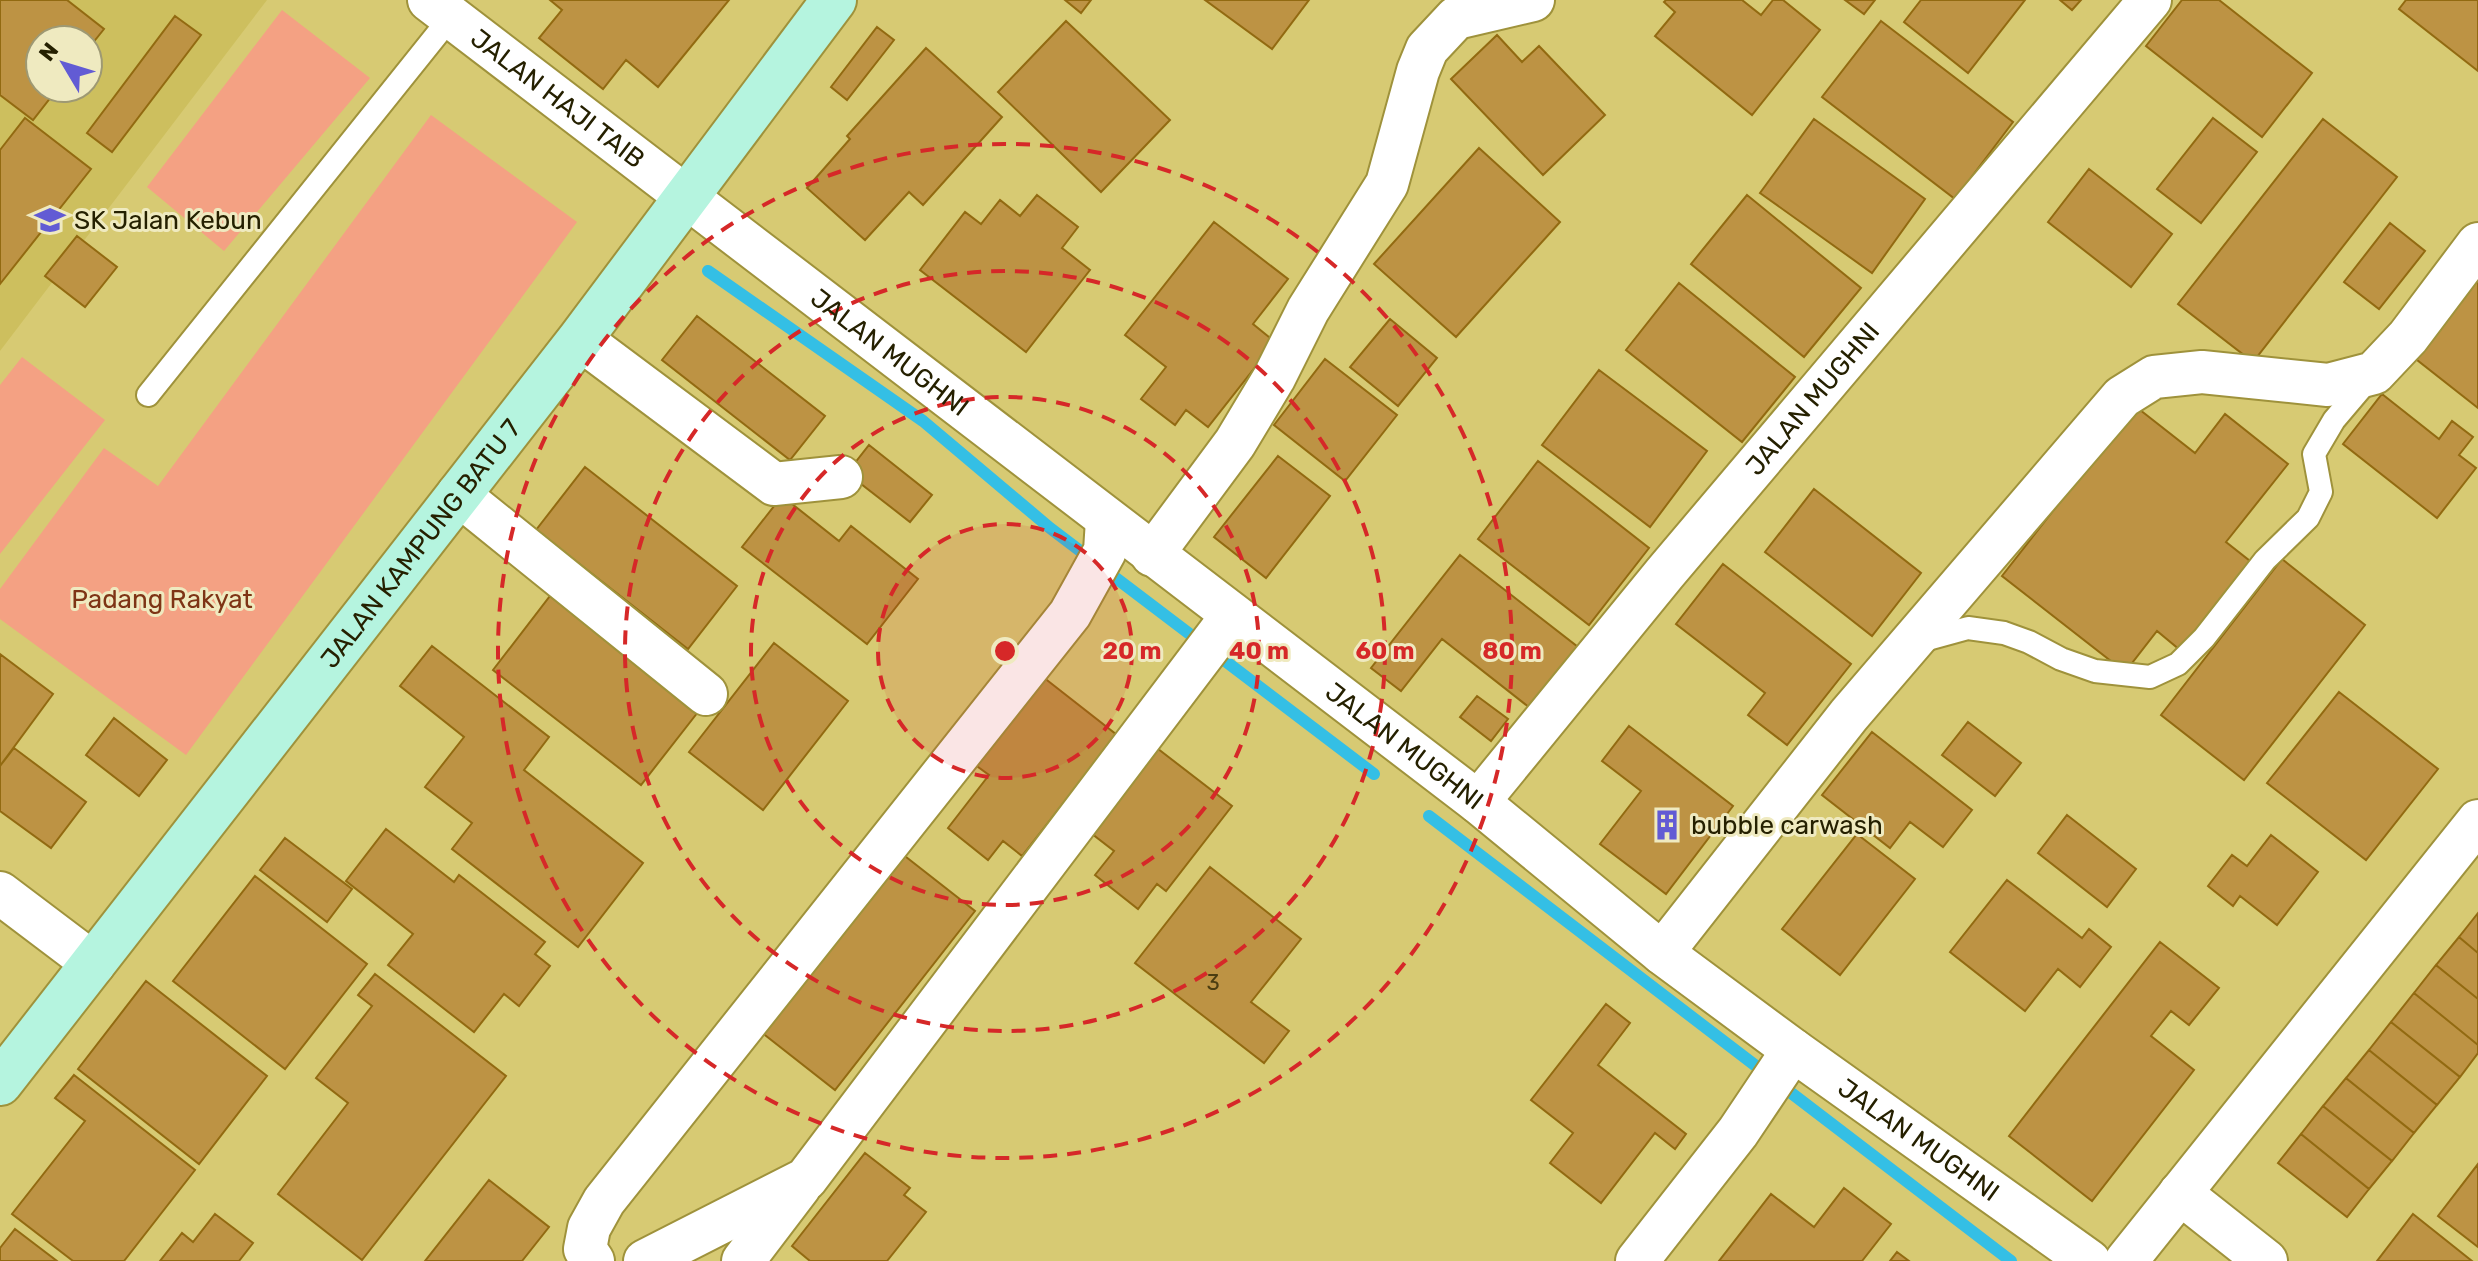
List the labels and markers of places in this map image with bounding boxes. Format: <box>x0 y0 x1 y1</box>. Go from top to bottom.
school or university icon: SK Jalan Kebun <box>33 203 67 237</box>
place label: SK Jalan Kebun <box>74 205 262 236</box>
centre of rings <box>991 637 1019 665</box>
building icon: bubble carwash <box>1650 808 1684 842</box>
place label: bubble carwash <box>1691 810 1883 841</box>

